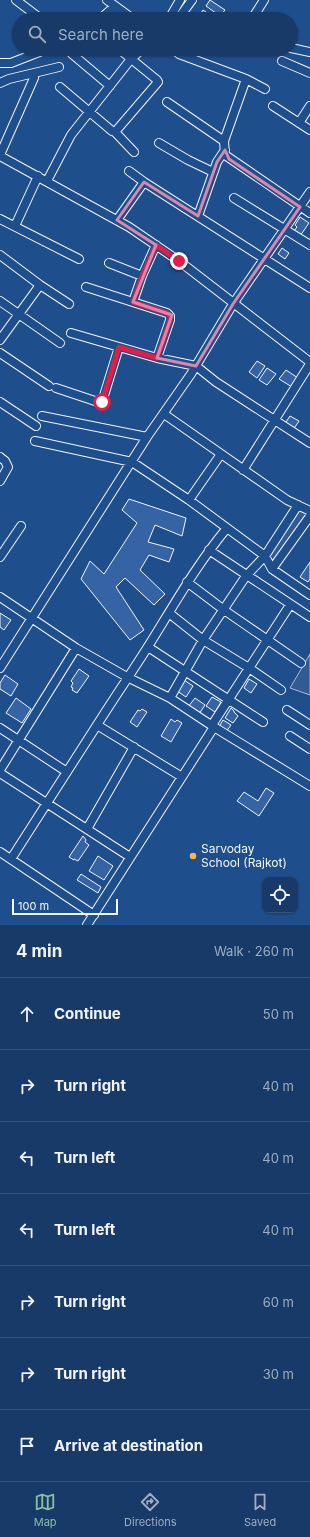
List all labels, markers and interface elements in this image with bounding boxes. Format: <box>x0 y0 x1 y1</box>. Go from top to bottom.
search box <box>12 12 298 56</box>
icon: search <box>26 23 48 45</box>
text: Search here <box>58 25 144 44</box>
route end <box>170 252 188 270</box>
route start <box>93 393 111 411</box>
place label: Sarvoday School (Rajkot) <box>201 841 287 870</box>
marker: Sarvoday School (Rajkot) <box>188 851 198 861</box>
map controls <box>262 877 298 913</box>
button: locate <box>262 877 298 913</box>
scale bar <box>12 897 118 916</box>
text: 100 m <box>18 899 49 913</box>
text: 4 min <box>16 941 62 961</box>
text: Walk · 260 m <box>214 943 294 959</box>
icon: ahead <box>16 1003 38 1025</box>
text: Continue <box>54 1004 121 1023</box>
text: 50 m <box>263 1006 294 1022</box>
icon: right <box>16 1075 38 1097</box>
text: Turn right <box>54 1076 126 1095</box>
text: 40 m <box>262 1078 294 1094</box>
icon: left <box>16 1147 38 1169</box>
text: Turn left <box>54 1148 115 1167</box>
text: 40 m <box>262 1150 294 1166</box>
icon: left <box>16 1219 38 1241</box>
text: Turn left <box>54 1220 115 1239</box>
text: 40 m <box>262 1222 294 1238</box>
icon: right <box>16 1291 38 1313</box>
text: Turn right <box>54 1292 126 1311</box>
text: 60 m <box>263 1294 294 1310</box>
icon: right <box>16 1363 38 1385</box>
text: Turn right <box>54 1364 126 1383</box>
text: 30 m <box>263 1366 294 1382</box>
icon: arrive <box>16 1435 38 1457</box>
text: Arrive at destination <box>54 1436 203 1455</box>
tab: Map <box>34 1491 57 1529</box>
tab: Directions <box>124 1491 177 1529</box>
tab: Saved <box>244 1491 276 1529</box>

